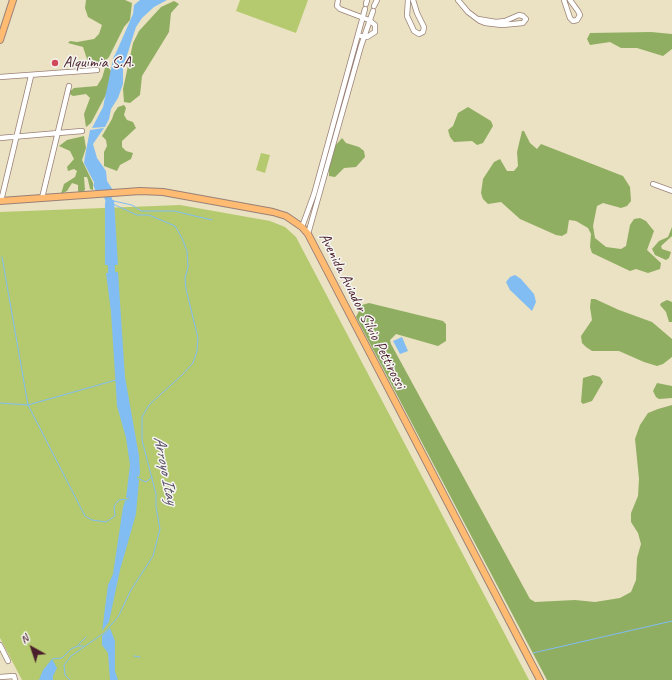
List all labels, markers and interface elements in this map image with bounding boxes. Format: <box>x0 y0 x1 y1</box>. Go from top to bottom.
place label: Alquimia S.A. <box>63 53 134 73</box>
marker: Alquimia S.A. <box>50 58 60 68</box>
street label: Avenida Aviador Silvio Pettirossi <box>314 230 410 392</box>
water label: Arroyo Itay <box>148 435 182 505</box>
north arrow <box>12 628 52 668</box>
text: N <box>17 631 31 646</box>

